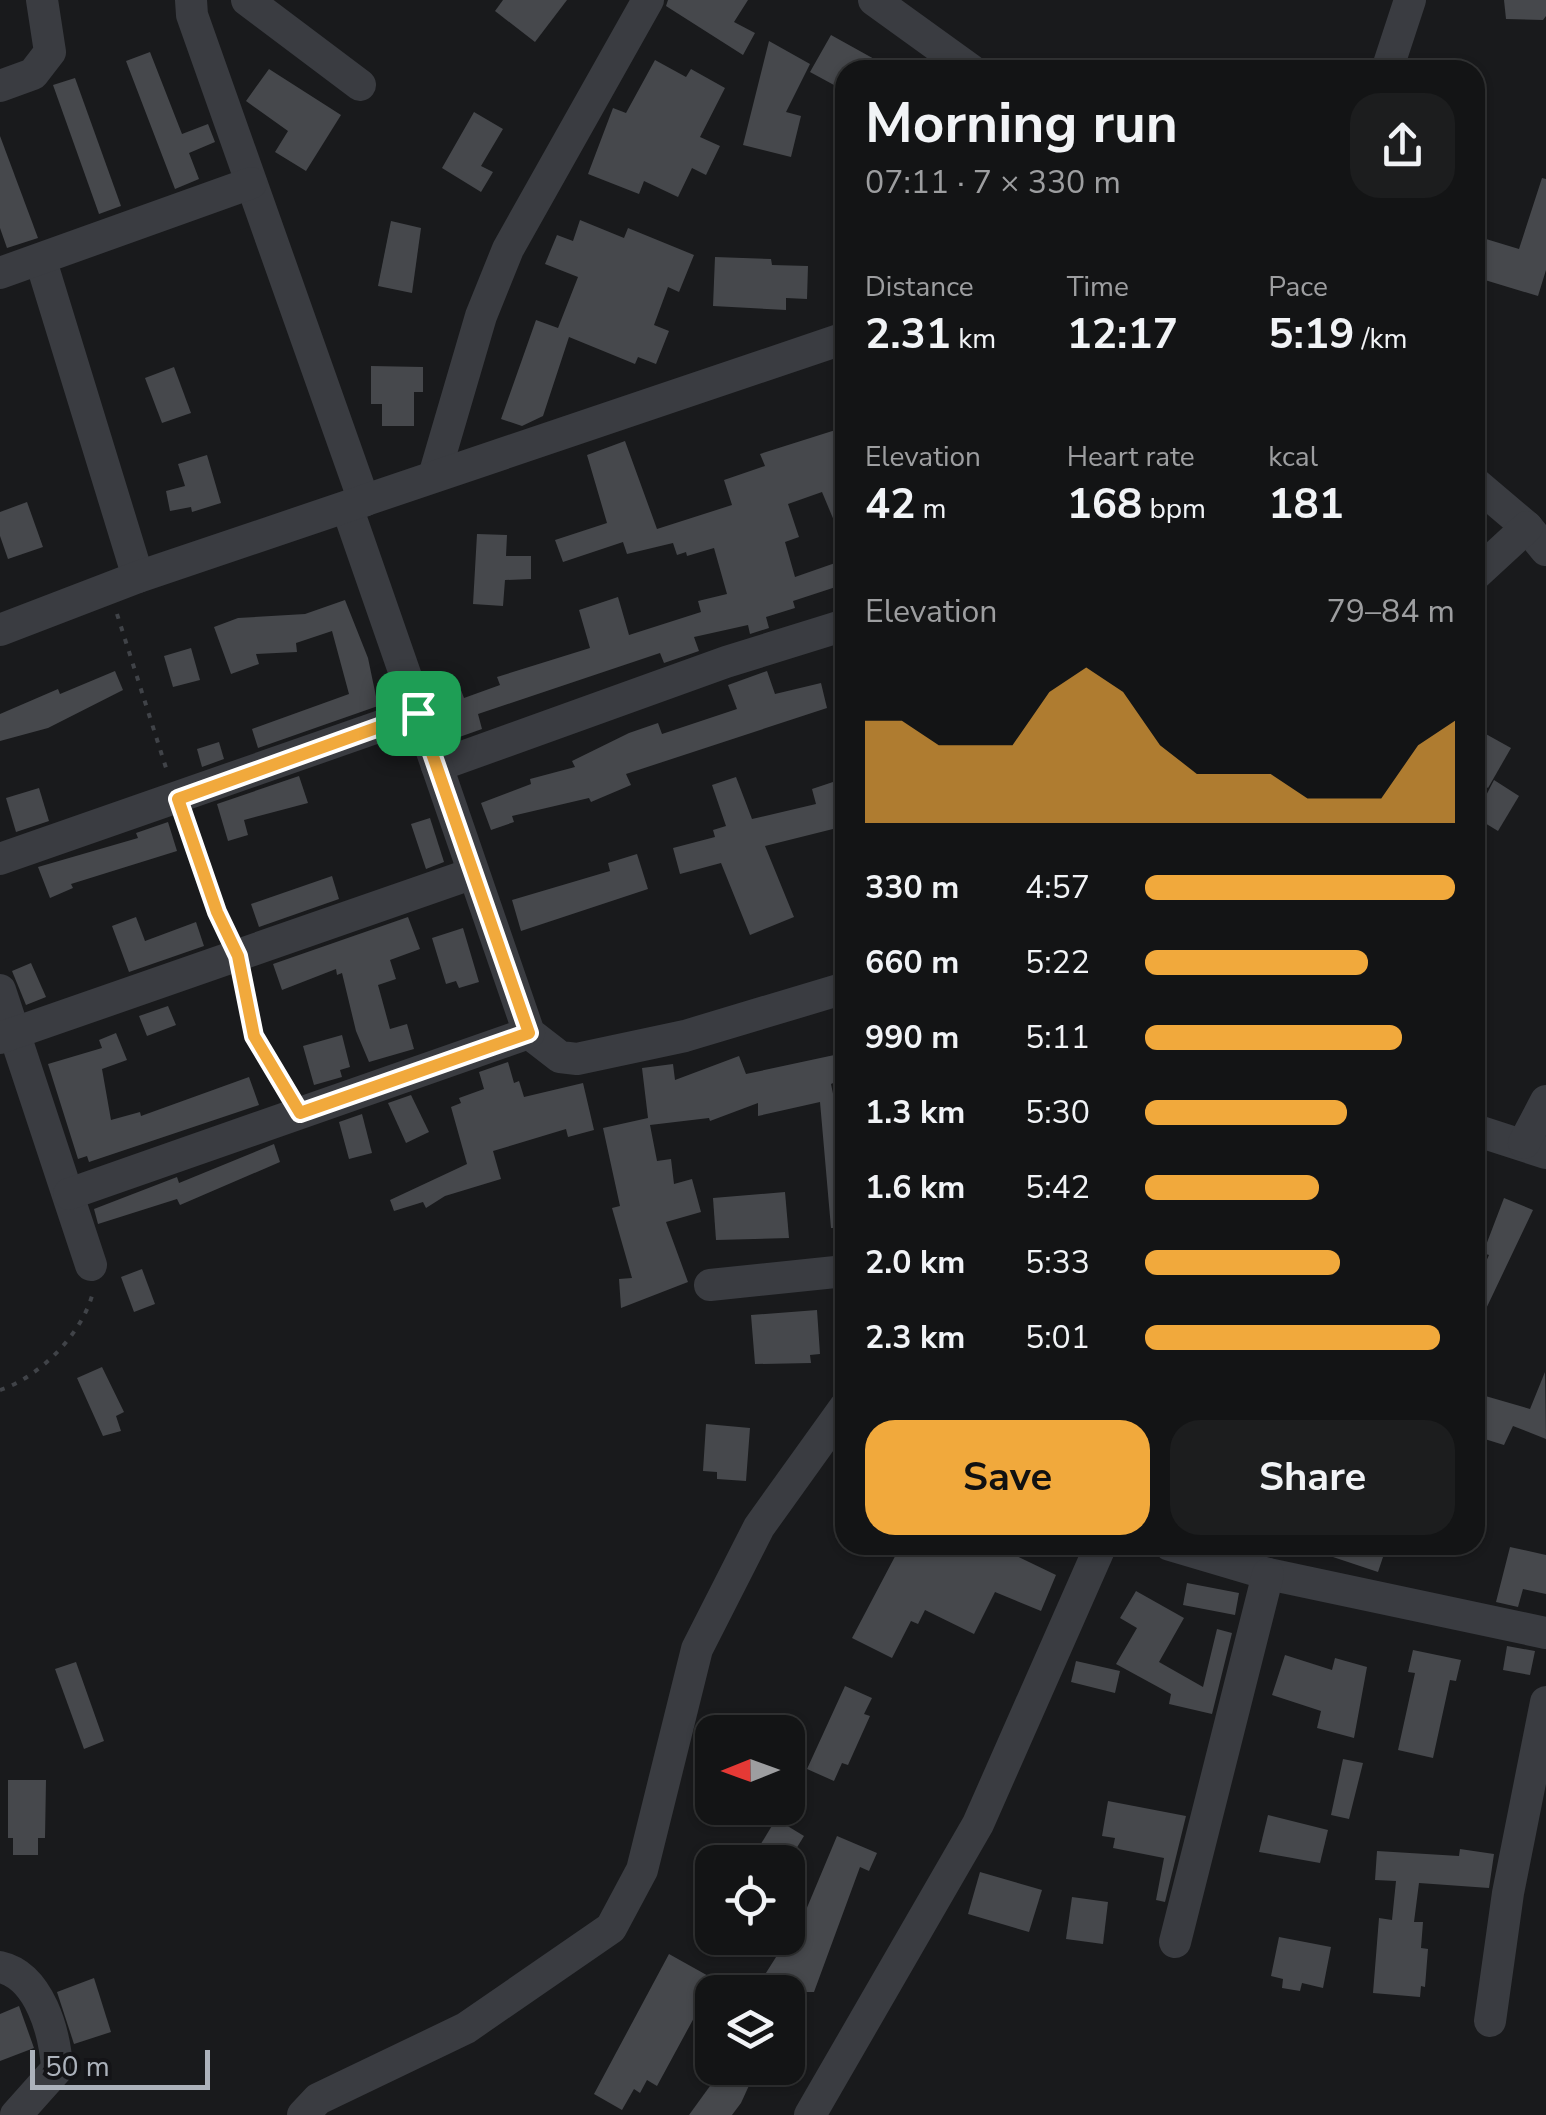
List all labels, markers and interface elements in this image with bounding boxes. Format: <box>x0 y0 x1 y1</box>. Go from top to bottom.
text: Morning run <box>865 86 1178 161</box>
button: share <box>1350 93 1455 198</box>
text: 07:11 · 7 × 330 m <box>865 161 1121 204</box>
text: Distance <box>865 268 974 306</box>
text: Time <box>1067 268 1129 306</box>
text: Pace <box>1268 268 1328 306</box>
text: 2.31 <box>865 306 951 363</box>
text: 12:17 <box>1067 306 1178 363</box>
text: 5:19 <box>1268 306 1354 363</box>
text: km <box>951 320 996 358</box>
text: /km <box>1354 320 1407 358</box>
text: Elevation <box>865 438 981 476</box>
text: Heart rate <box>1067 438 1195 476</box>
text: kcal <box>1268 438 1318 476</box>
text: 42 <box>865 476 915 533</box>
text: 168 <box>1067 476 1142 533</box>
text: 181 <box>1268 476 1344 533</box>
text: m <box>915 490 947 528</box>
text: bpm <box>1142 490 1206 528</box>
text: Elevation <box>865 590 998 633</box>
text: 79–84 m <box>1327 590 1455 633</box>
pin <box>376 671 461 756</box>
icon: arrive <box>391 686 446 741</box>
text: 330 m <box>865 866 959 909</box>
text: 4:57 <box>1025 866 1090 909</box>
text: 660 m <box>865 941 959 984</box>
text: 5:22 <box>1025 941 1090 984</box>
text: 990 m <box>865 1016 959 1059</box>
text: 5:11 <box>1025 1016 1090 1059</box>
text: 1.3 km <box>865 1091 965 1134</box>
text: 5:30 <box>1025 1091 1090 1134</box>
text: 1.6 km <box>865 1166 965 1209</box>
text: 5:42 <box>1025 1166 1090 1209</box>
text: 2.0 km <box>865 1241 965 1284</box>
text: 5:33 <box>1025 1241 1090 1284</box>
text: 2.3 km <box>865 1316 965 1359</box>
text: 5:01 <box>1025 1316 1090 1359</box>
button: Save <box>865 1420 1150 1535</box>
button: Share <box>1170 1420 1455 1535</box>
north arrow <box>695 1715 805 1825</box>
map controls <box>695 1715 805 2085</box>
button: locate <box>695 1845 805 1955</box>
button: layers <box>695 1975 805 2085</box>
scale bar <box>30 2045 210 2090</box>
text: 50 m <box>45 2048 110 2086</box>

